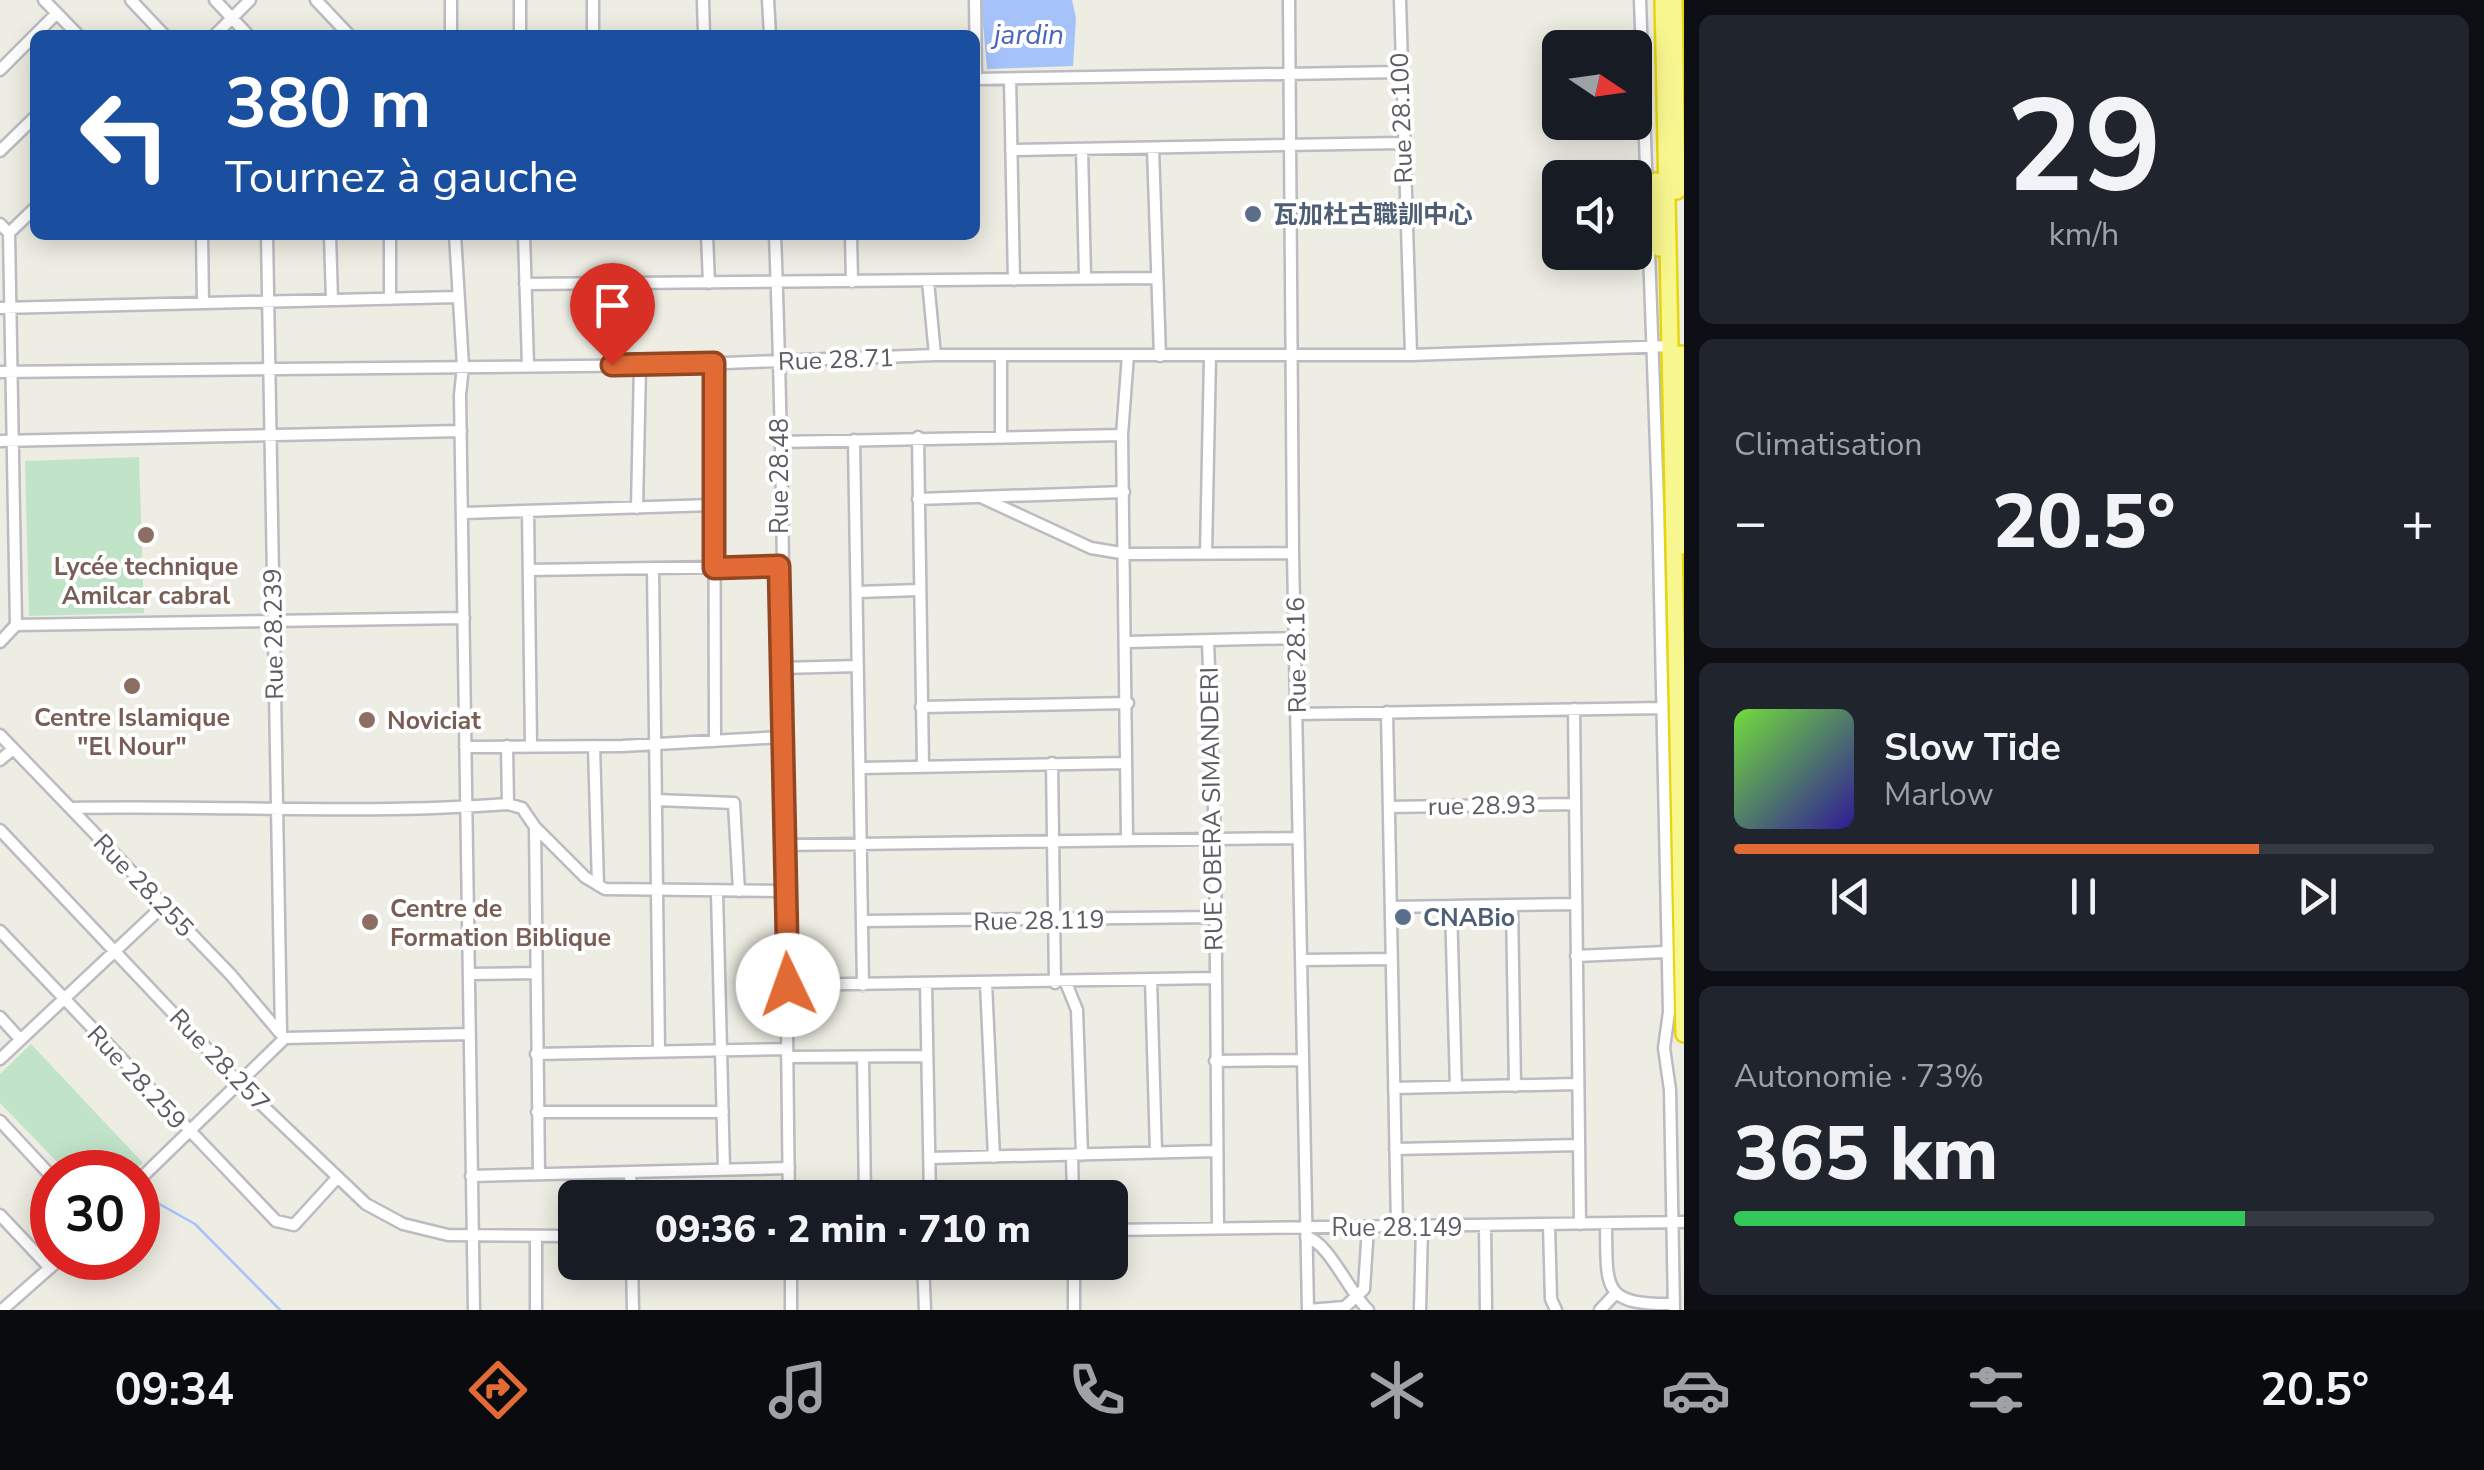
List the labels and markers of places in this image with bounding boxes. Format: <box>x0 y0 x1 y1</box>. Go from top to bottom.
place label: 瓦加杜古職訓中心 <box>1273 198 1473 232</box>
marker: 瓦加杜古職訓中心 <box>1242 203 1264 225</box>
pin <box>570 263 655 366</box>
marker: Lycée technique Amilcar cabral <box>135 524 157 546</box>
place label: Lycée technique Amilcar cabral <box>54 550 238 613</box>
marker: Centre Islamique "El Nour" <box>121 675 143 697</box>
place label: Centre Islamique "El Nour" <box>34 701 230 764</box>
place label: Noviciat <box>387 704 481 738</box>
marker: Noviciat <box>356 709 378 731</box>
place label: Centre de Formation Biblique <box>390 892 611 955</box>
place label: CNABio <box>1423 901 1515 935</box>
marker: CNABio <box>1392 906 1414 928</box>
marker: Centre de Formation Biblique <box>359 911 381 933</box>

